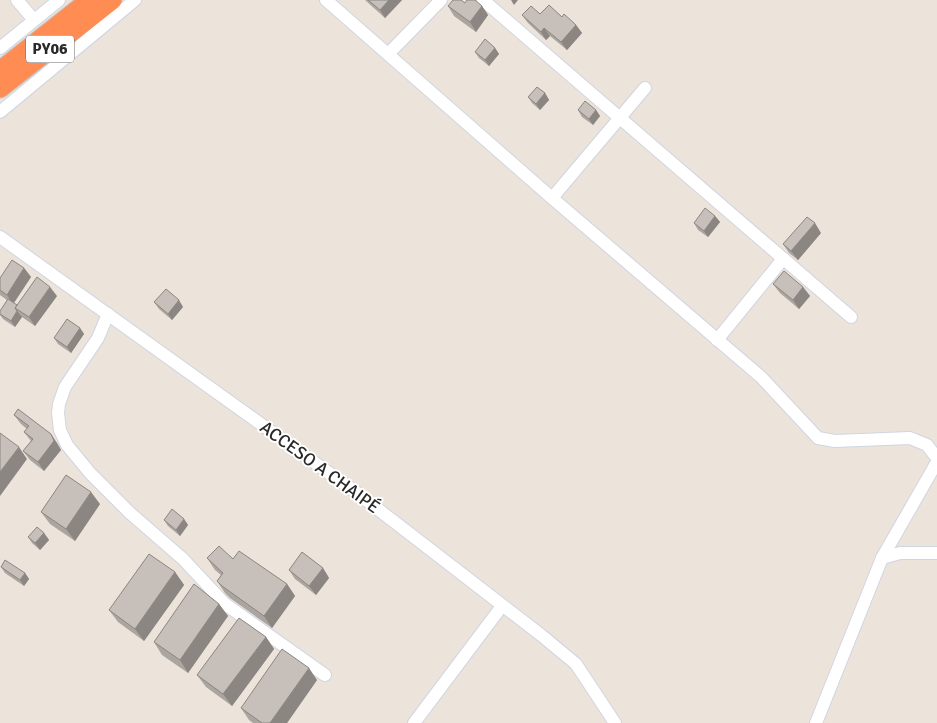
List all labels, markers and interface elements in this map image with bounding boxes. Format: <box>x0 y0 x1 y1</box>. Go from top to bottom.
road number: PY06 <box>26 36 74 62</box>
street label: ACCESO A CHAIPÉ <box>256 416 384 518</box>

